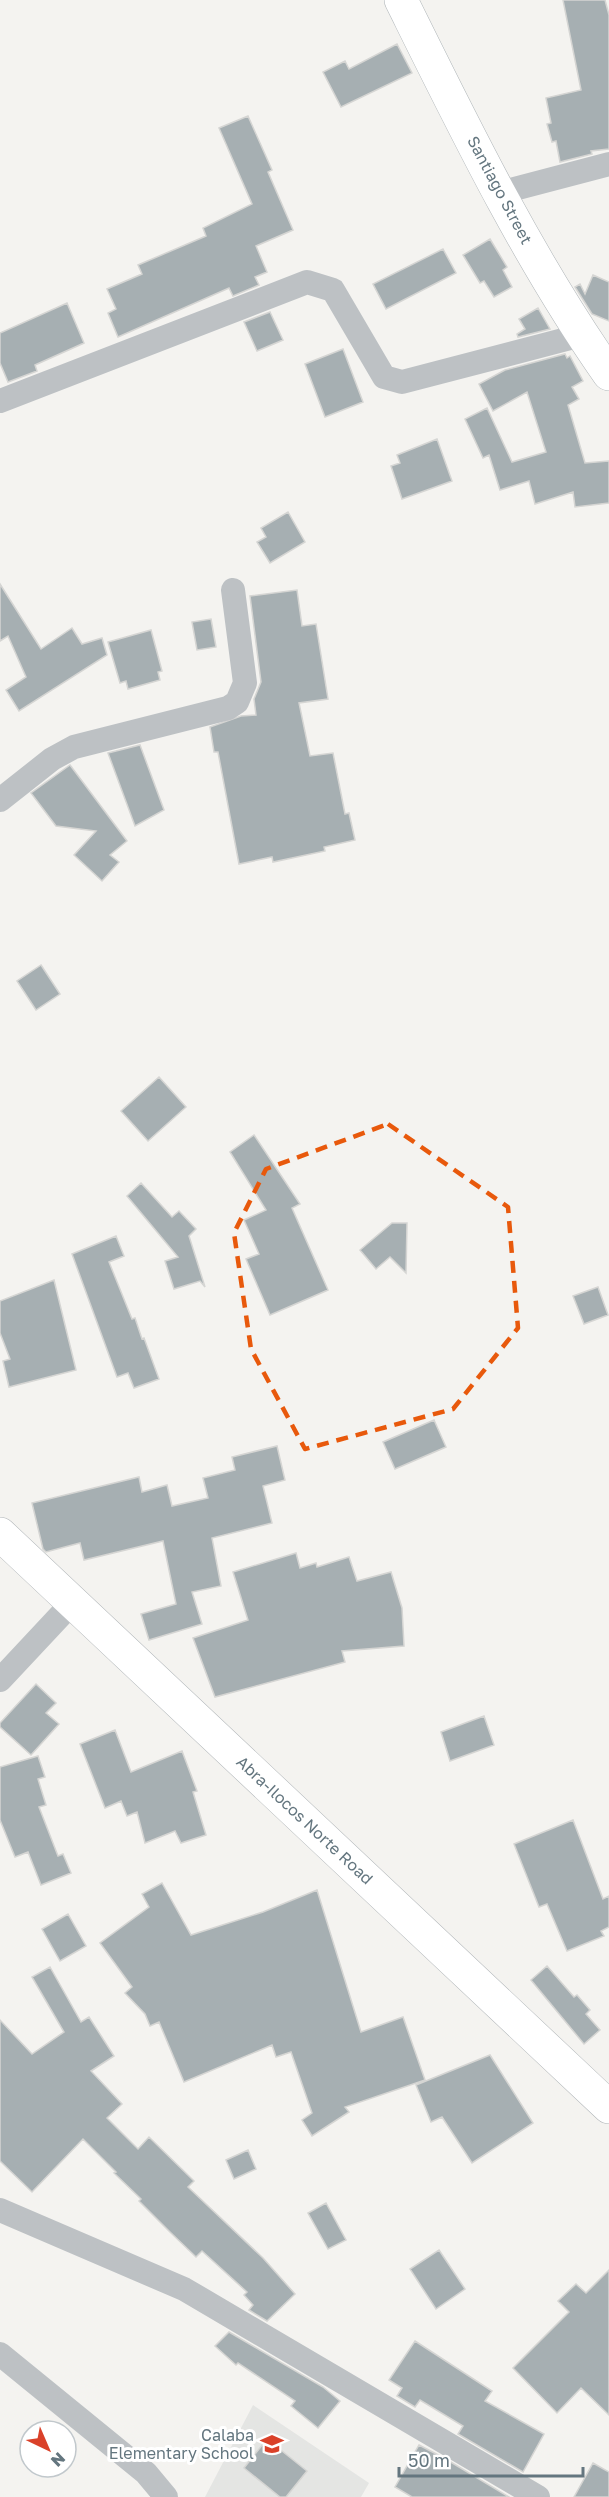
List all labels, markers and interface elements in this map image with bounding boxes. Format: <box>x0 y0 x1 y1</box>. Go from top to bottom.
street label: Santiago Street <box>463 133 537 247</box>
street label: Abra-Ilocos Norte Road <box>233 1752 377 1888</box>
north arrow <box>18 2419 78 2479</box>
place label: Calaba Elementary School <box>109 2425 254 2463</box>
school or university icon: Calaba Elementary School <box>259 2431 285 2457</box>
scale bar <box>399 2440 584 2478</box>
text: N <box>47 2448 70 2471</box>
text: 50 m <box>408 2449 450 2471</box>

